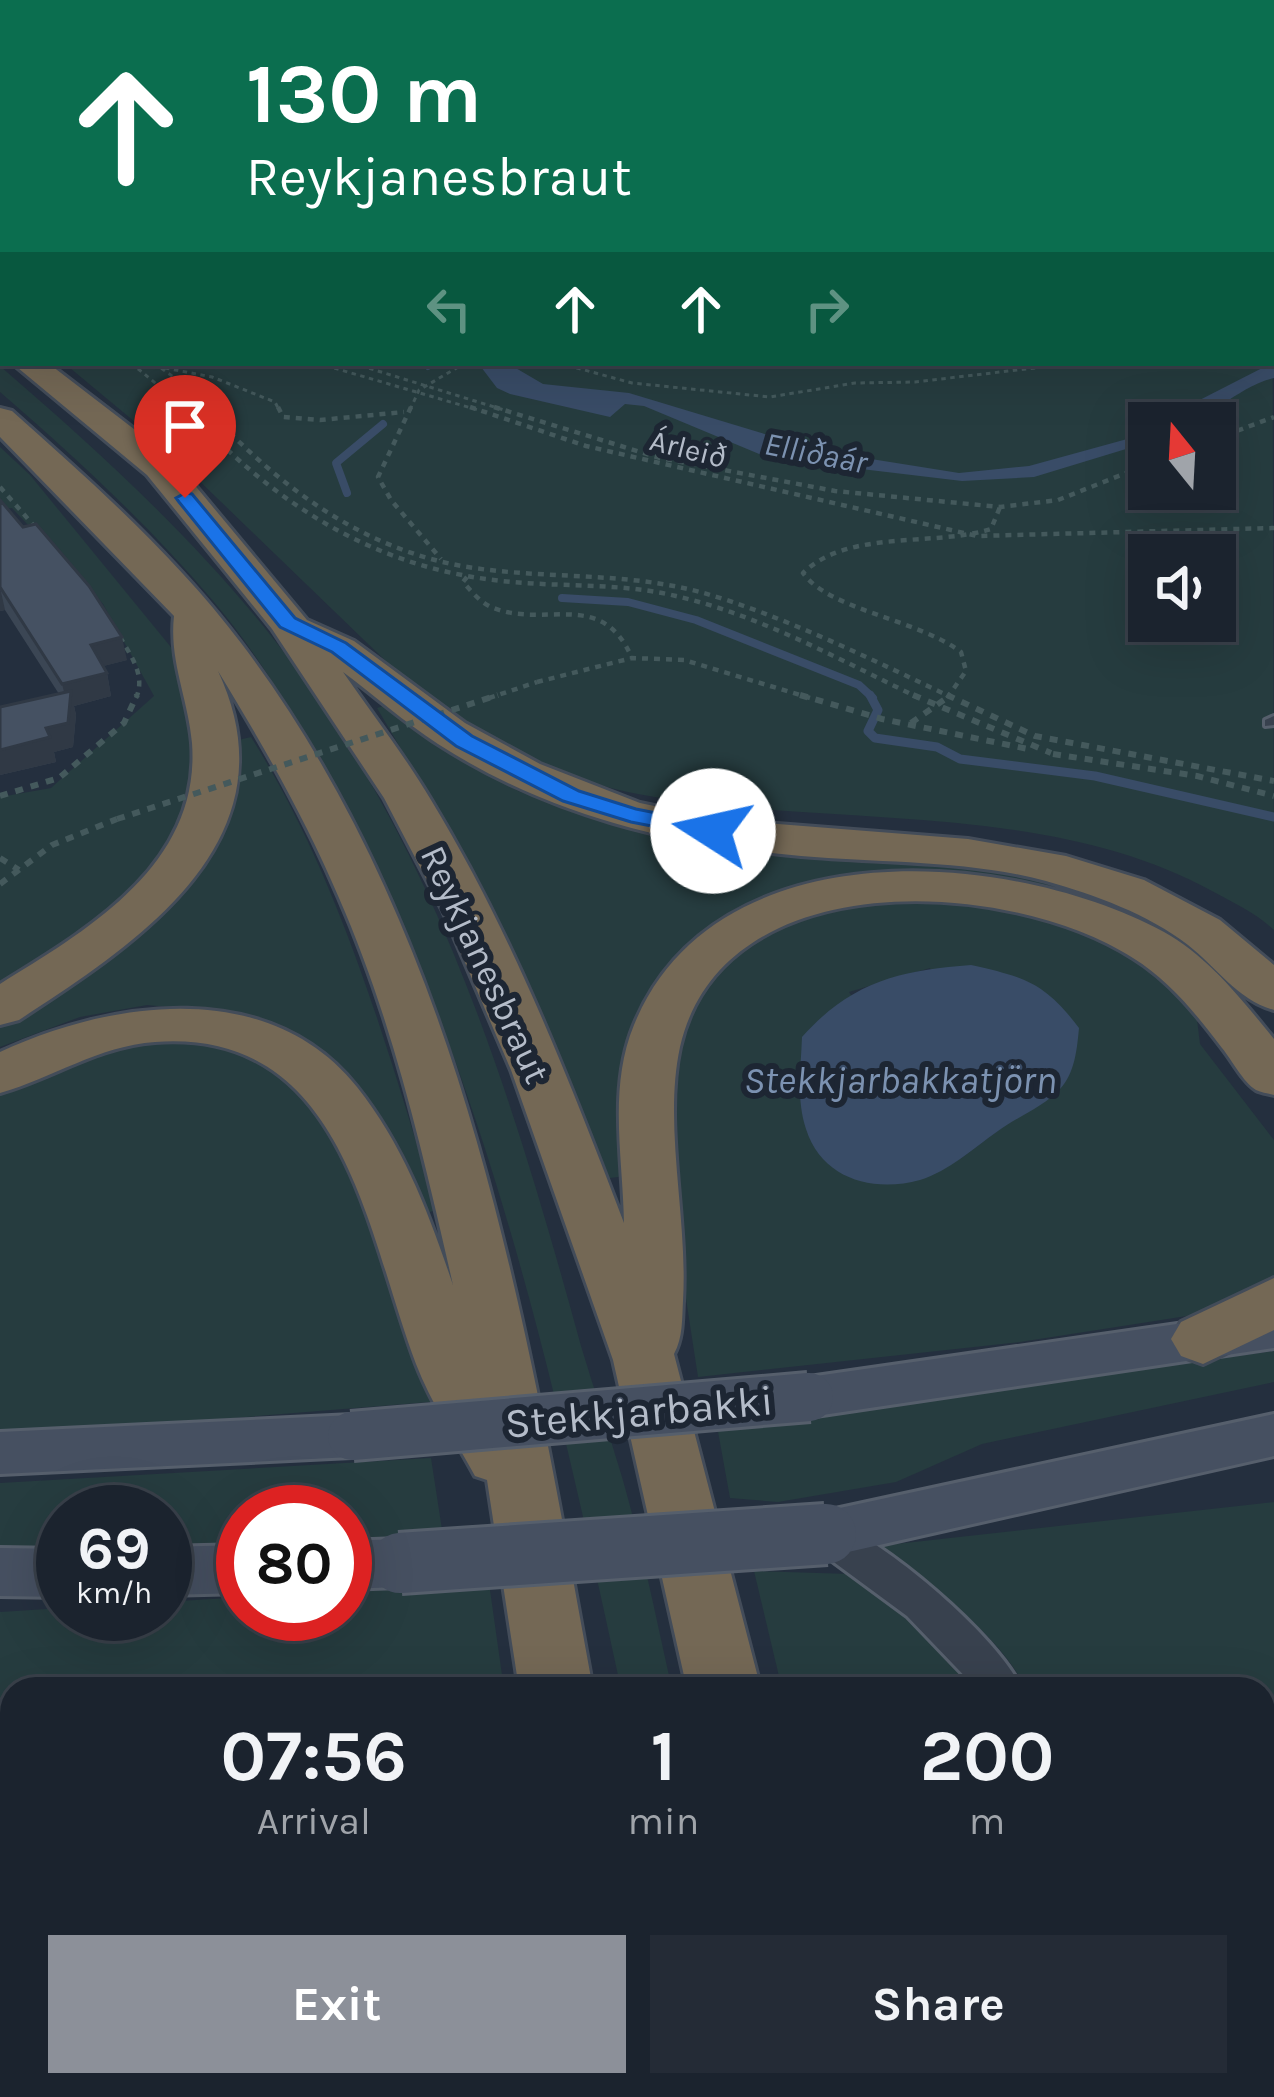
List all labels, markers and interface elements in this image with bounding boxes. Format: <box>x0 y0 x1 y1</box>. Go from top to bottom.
text: 130 m <box>246 45 482 143</box>
icon: ahead <box>48 48 204 204</box>
text: Reykjanesbraut <box>246 145 632 209</box>
icon: left <box>416 276 482 342</box>
icon: ahead <box>542 276 608 342</box>
icon: ahead <box>668 276 734 342</box>
icon: right <box>794 276 860 342</box>
pin <box>134 375 236 498</box>
icon: arrive <box>152 393 218 459</box>
north arrow <box>1128 402 1236 510</box>
map controls <box>1128 402 1236 642</box>
street label: Árleið <box>646 422 730 476</box>
water label: Elliðaár <box>761 424 872 482</box>
button: sound <box>1128 534 1236 642</box>
position arrow <box>650 768 776 894</box>
street label: Reykjanesbraut <box>412 839 558 1090</box>
water label: Stekkjarbakkatjörn <box>743 1057 1057 1103</box>
street label: Stekkjarbakki <box>503 1375 775 1449</box>
speed limit sign: 80 <box>216 1485 372 1641</box>
text: 69 <box>77 1513 151 1583</box>
text: km/h <box>76 1575 152 1611</box>
text: 07:56 <box>221 1714 407 1798</box>
text: 1 <box>651 1714 676 1798</box>
text: 200 <box>920 1714 1054 1798</box>
text: Arrival <box>257 1798 371 1844</box>
text: min <box>628 1798 699 1844</box>
text: m <box>969 1798 1005 1844</box>
button: Exit <box>48 1935 626 2073</box>
button: Share <box>650 1935 1227 2073</box>

